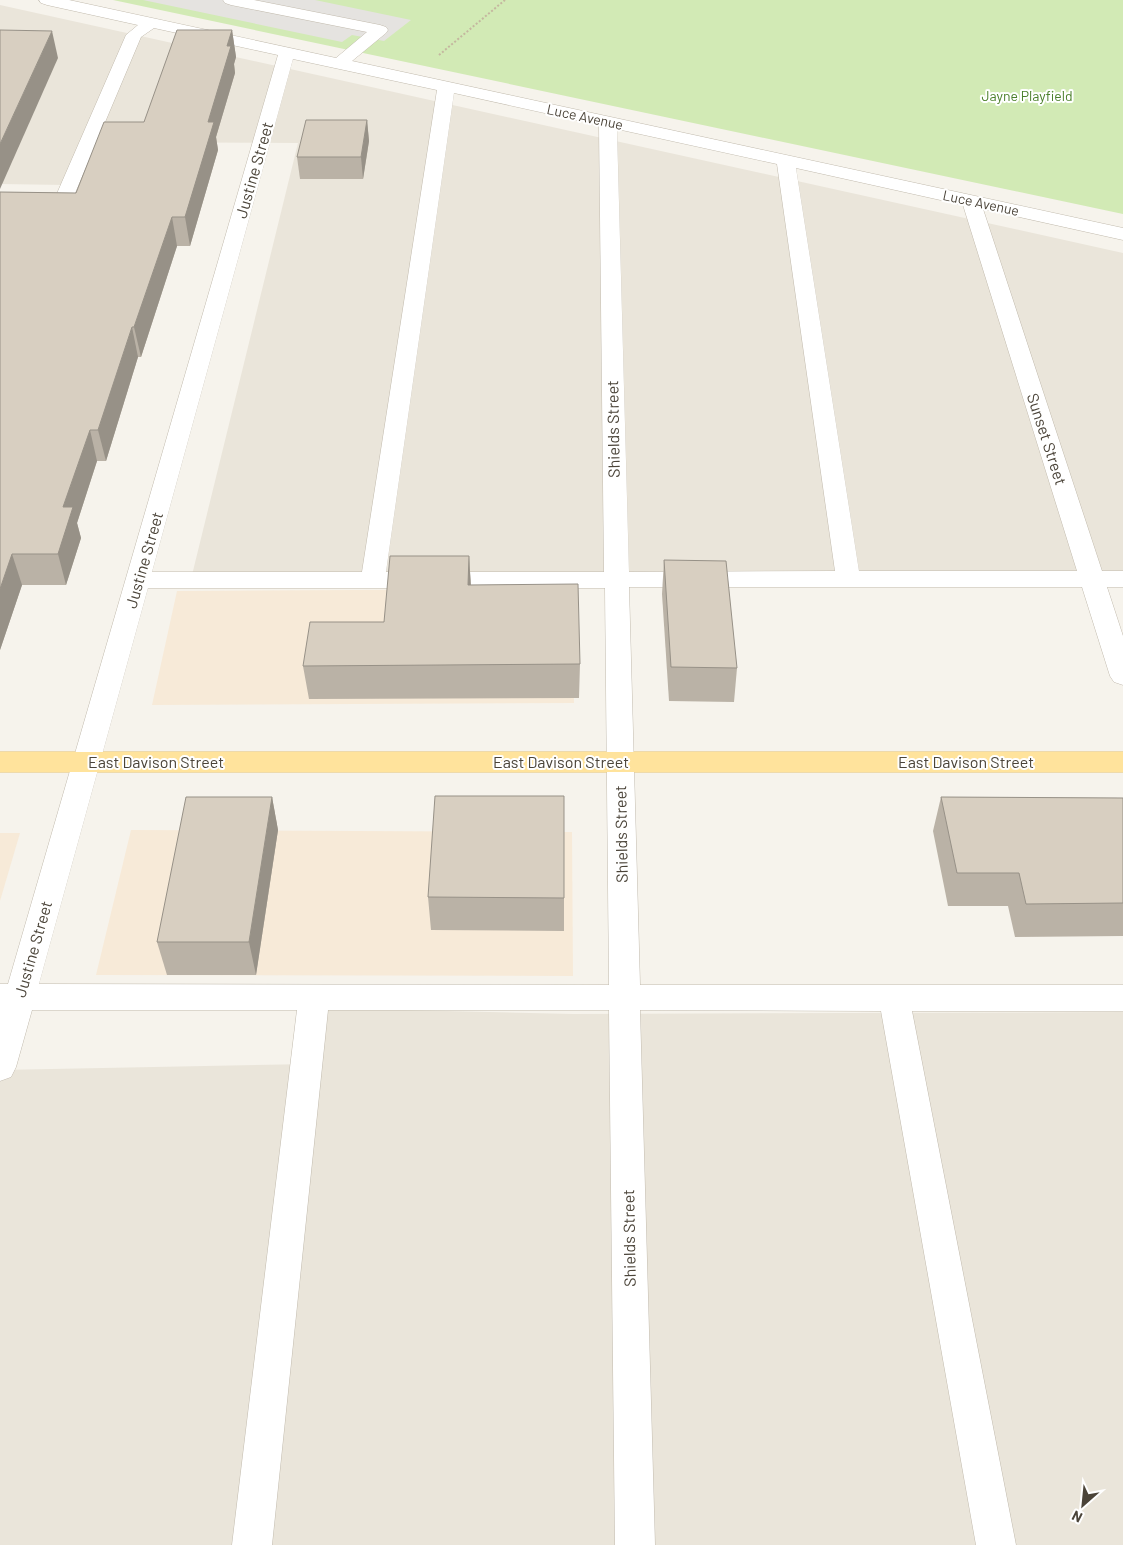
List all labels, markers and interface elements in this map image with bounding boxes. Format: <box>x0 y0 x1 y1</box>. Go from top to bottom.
park label: Jayne Playfield <box>981 87 1073 104</box>
street label: Luce Avenue <box>545 100 625 133</box>
street label: Justine Street <box>231 120 276 220</box>
street label: Luce Avenue <box>941 186 1021 219</box>
street label: Shields Street <box>602 380 623 478</box>
street label: Sunset Street <box>1024 391 1071 487</box>
street label: Justine Street <box>121 510 166 610</box>
street label: East Davison Street <box>88 752 224 771</box>
street label: East Davison Street <box>493 752 629 771</box>
street label: East Davison Street <box>898 752 1034 771</box>
street label: Shields Street <box>610 785 631 883</box>
street label: Justine Street <box>10 899 55 999</box>
street label: Shields Street <box>618 1189 639 1287</box>
north arrow <box>1058 1480 1108 1530</box>
text: N <box>1069 1507 1085 1527</box>

